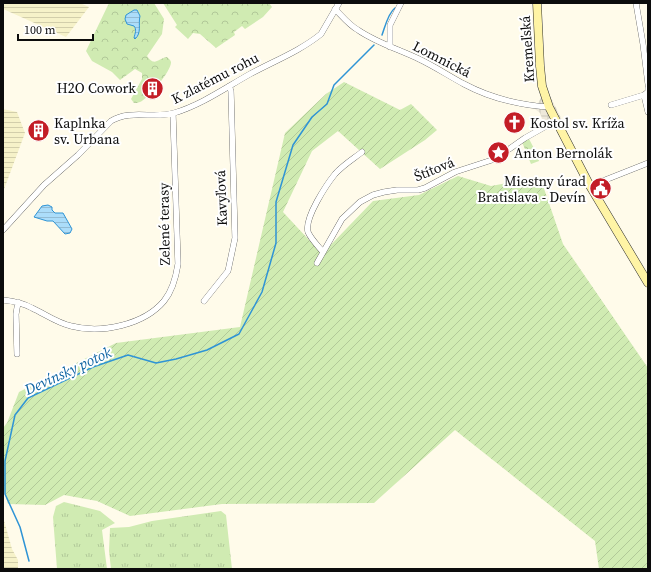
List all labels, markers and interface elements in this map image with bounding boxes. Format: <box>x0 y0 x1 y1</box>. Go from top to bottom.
street label: Kremeľská <box>515 14 539 83</box>
scale bar <box>18 16 93 42</box>
text: 100 m <box>24 22 56 38</box>
street label: Lomnická <box>409 36 475 83</box>
street label: K zlatému rohu <box>168 47 262 109</box>
building icon: H2O Cowork <box>139 75 165 101</box>
place label: H2O Cowork <box>57 78 136 98</box>
church icon: Kostol sv. Kríža <box>501 110 527 136</box>
place label: Kaplnka sv. Urbana <box>54 113 120 149</box>
place label: Kostol sv. Kríža <box>530 113 625 133</box>
building icon: Kaplnka sv. Urbana <box>25 118 51 144</box>
place icon: Anton Bernolák <box>485 140 511 166</box>
place label: Anton Bernolák <box>514 143 613 163</box>
street label: Štítová <box>411 152 458 186</box>
street label: Kavyľová <box>210 169 232 226</box>
place label: Miestny úrad Bratislava - Devín <box>477 171 587 207</box>
public building icon: Miestny úrad Bratislava - Devín <box>588 176 614 202</box>
street label: Zelené terasy <box>153 182 175 266</box>
water label: Devínsky potok <box>20 341 116 400</box>

